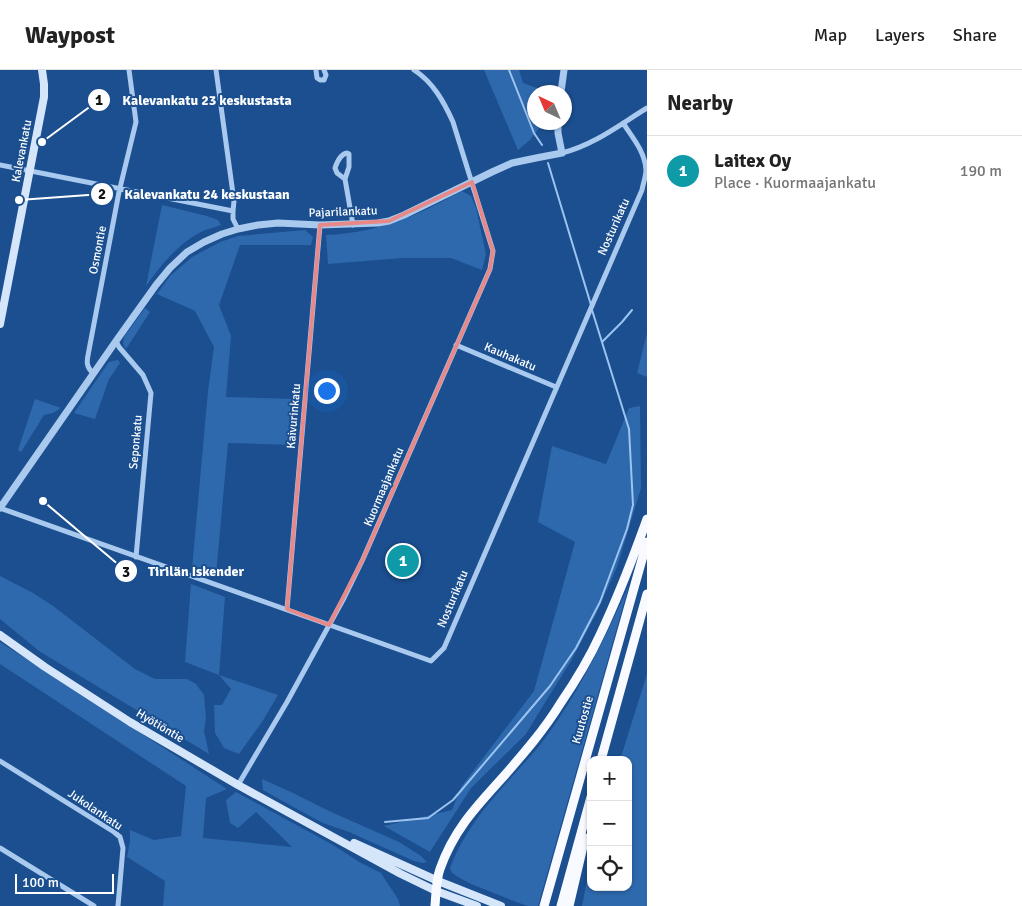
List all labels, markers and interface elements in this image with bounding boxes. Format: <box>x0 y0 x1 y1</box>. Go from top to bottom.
text: Waypost <box>25 20 115 50</box>
text: Map <box>814 24 847 46</box>
text: Layers <box>875 24 925 46</box>
text: Share <box>953 24 997 46</box>
callout: Kalevankatu 23 keskustasta <box>87 85 301 114</box>
north arrow <box>527 85 572 130</box>
text: Nearby <box>667 90 733 116</box>
text: 1 <box>95 91 103 109</box>
text: Kalevankatu 23 keskustasta <box>122 92 292 109</box>
street label: Kalevankatu <box>9 118 35 184</box>
text: Laitex Oy <box>714 149 791 173</box>
text: 1 <box>679 161 687 181</box>
text: 190 m <box>960 161 1002 181</box>
text: Place · Kuormaajankatu <box>714 173 876 193</box>
callout: Kalevankatu 24 keskustaan <box>89 180 300 209</box>
text: 2 <box>98 185 106 203</box>
text: Kalevankatu 24 keskustaan <box>124 186 290 203</box>
street label: Nosturikatu <box>595 196 633 258</box>
street label: Pajarilankatu <box>308 203 378 221</box>
street label: Osmontie <box>86 224 110 276</box>
street label: Kauhakatu <box>482 339 538 375</box>
your location <box>314 378 340 404</box>
street label: Kaivurinkatu <box>284 383 304 449</box>
street label: Seponkatu <box>126 414 146 470</box>
street label: Kuormaajankatu <box>361 445 407 529</box>
pin: 1 <box>387 542 419 580</box>
callout: Tirilän Iskender <box>113 557 254 586</box>
text: 3 <box>122 563 130 581</box>
text: Tirilän Iskender <box>148 563 244 580</box>
street label: Nosturikatu <box>434 568 472 630</box>
street label: Kuutostie <box>569 694 597 746</box>
street label: Hyötiöntie <box>133 706 187 746</box>
map controls <box>587 756 632 891</box>
button: + <box>587 756 632 801</box>
street label: Jukolankatu <box>65 786 125 834</box>
button: − <box>587 801 632 846</box>
button: locate <box>587 846 632 891</box>
scale bar <box>15 871 114 894</box>
text: 100 m <box>22 874 59 891</box>

